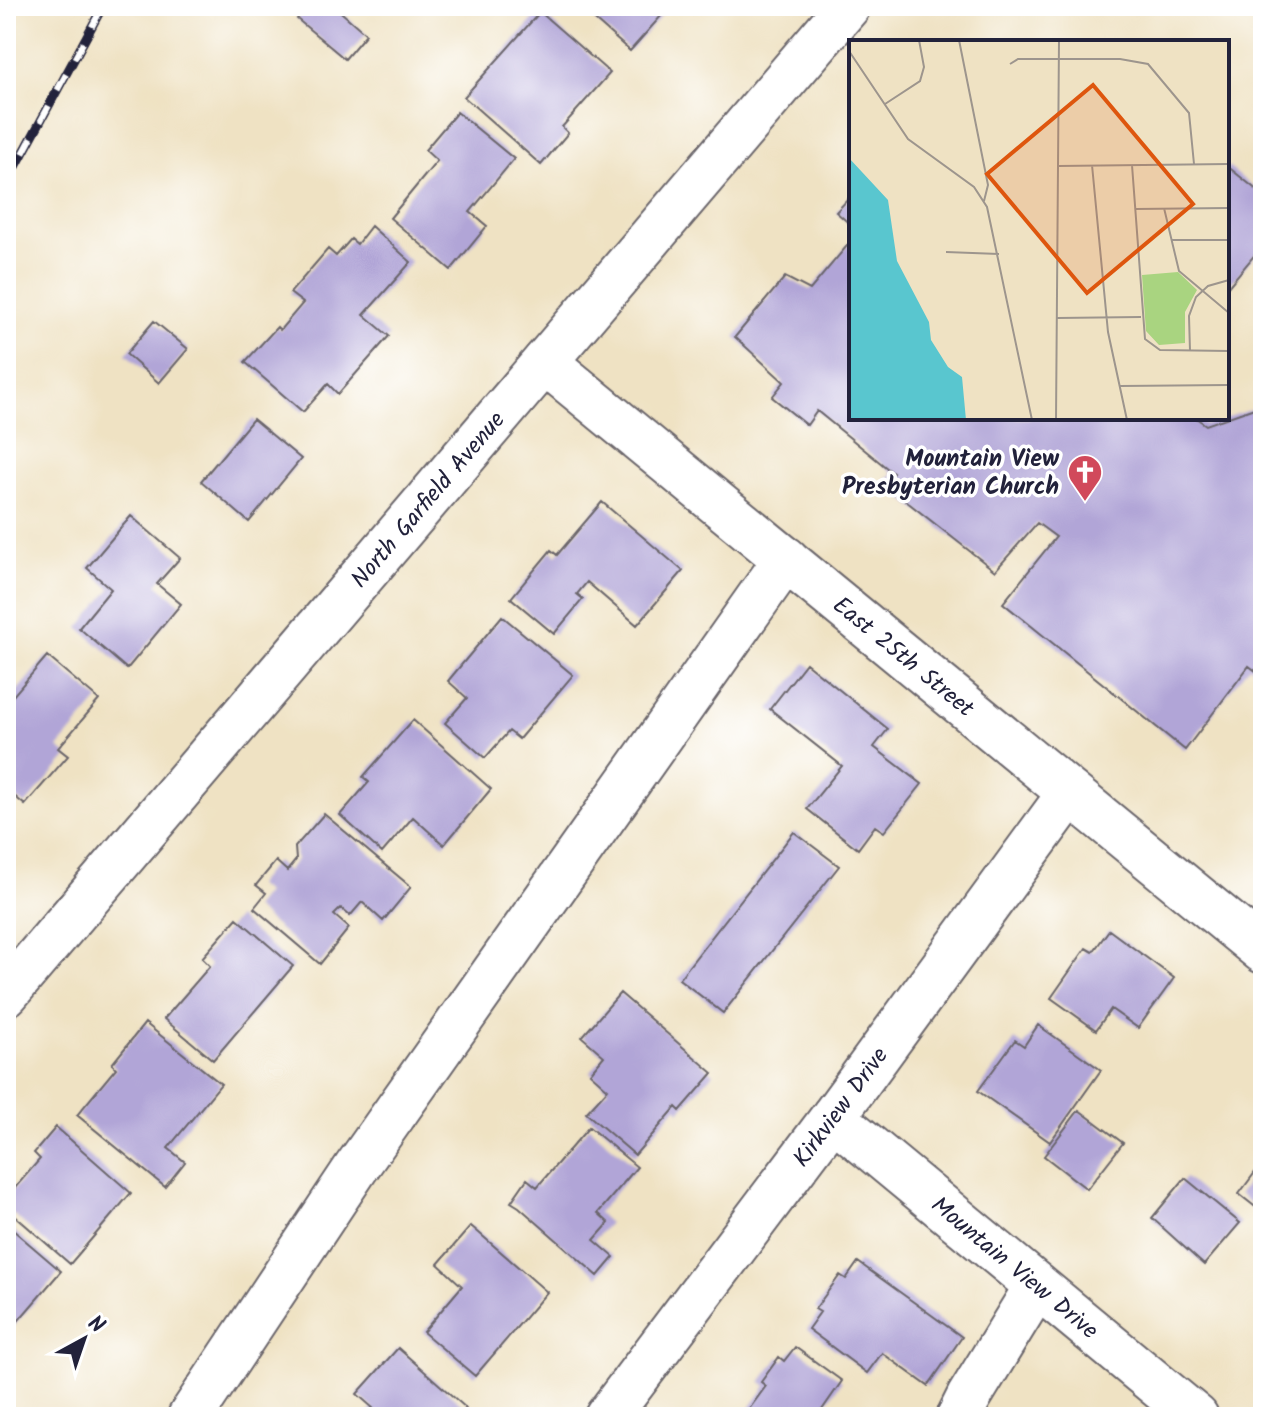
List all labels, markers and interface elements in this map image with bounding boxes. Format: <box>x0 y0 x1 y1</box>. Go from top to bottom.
inset map <box>849 40 1229 420</box>
street label: North Garfield Avenue <box>342 403 516 598</box>
place label: Mountain View Presbyterian Church <box>842 440 1060 507</box>
church icon: Mountain View Presbyterian Church <box>1066 453 1104 503</box>
street label: East 25th Street <box>823 587 983 728</box>
street label: Kirkview Drive <box>783 1039 899 1176</box>
street label: Mountain View Drive <box>921 1187 1107 1350</box>
north arrow <box>44 1299 124 1379</box>
text: N <box>79 1308 112 1344</box>

